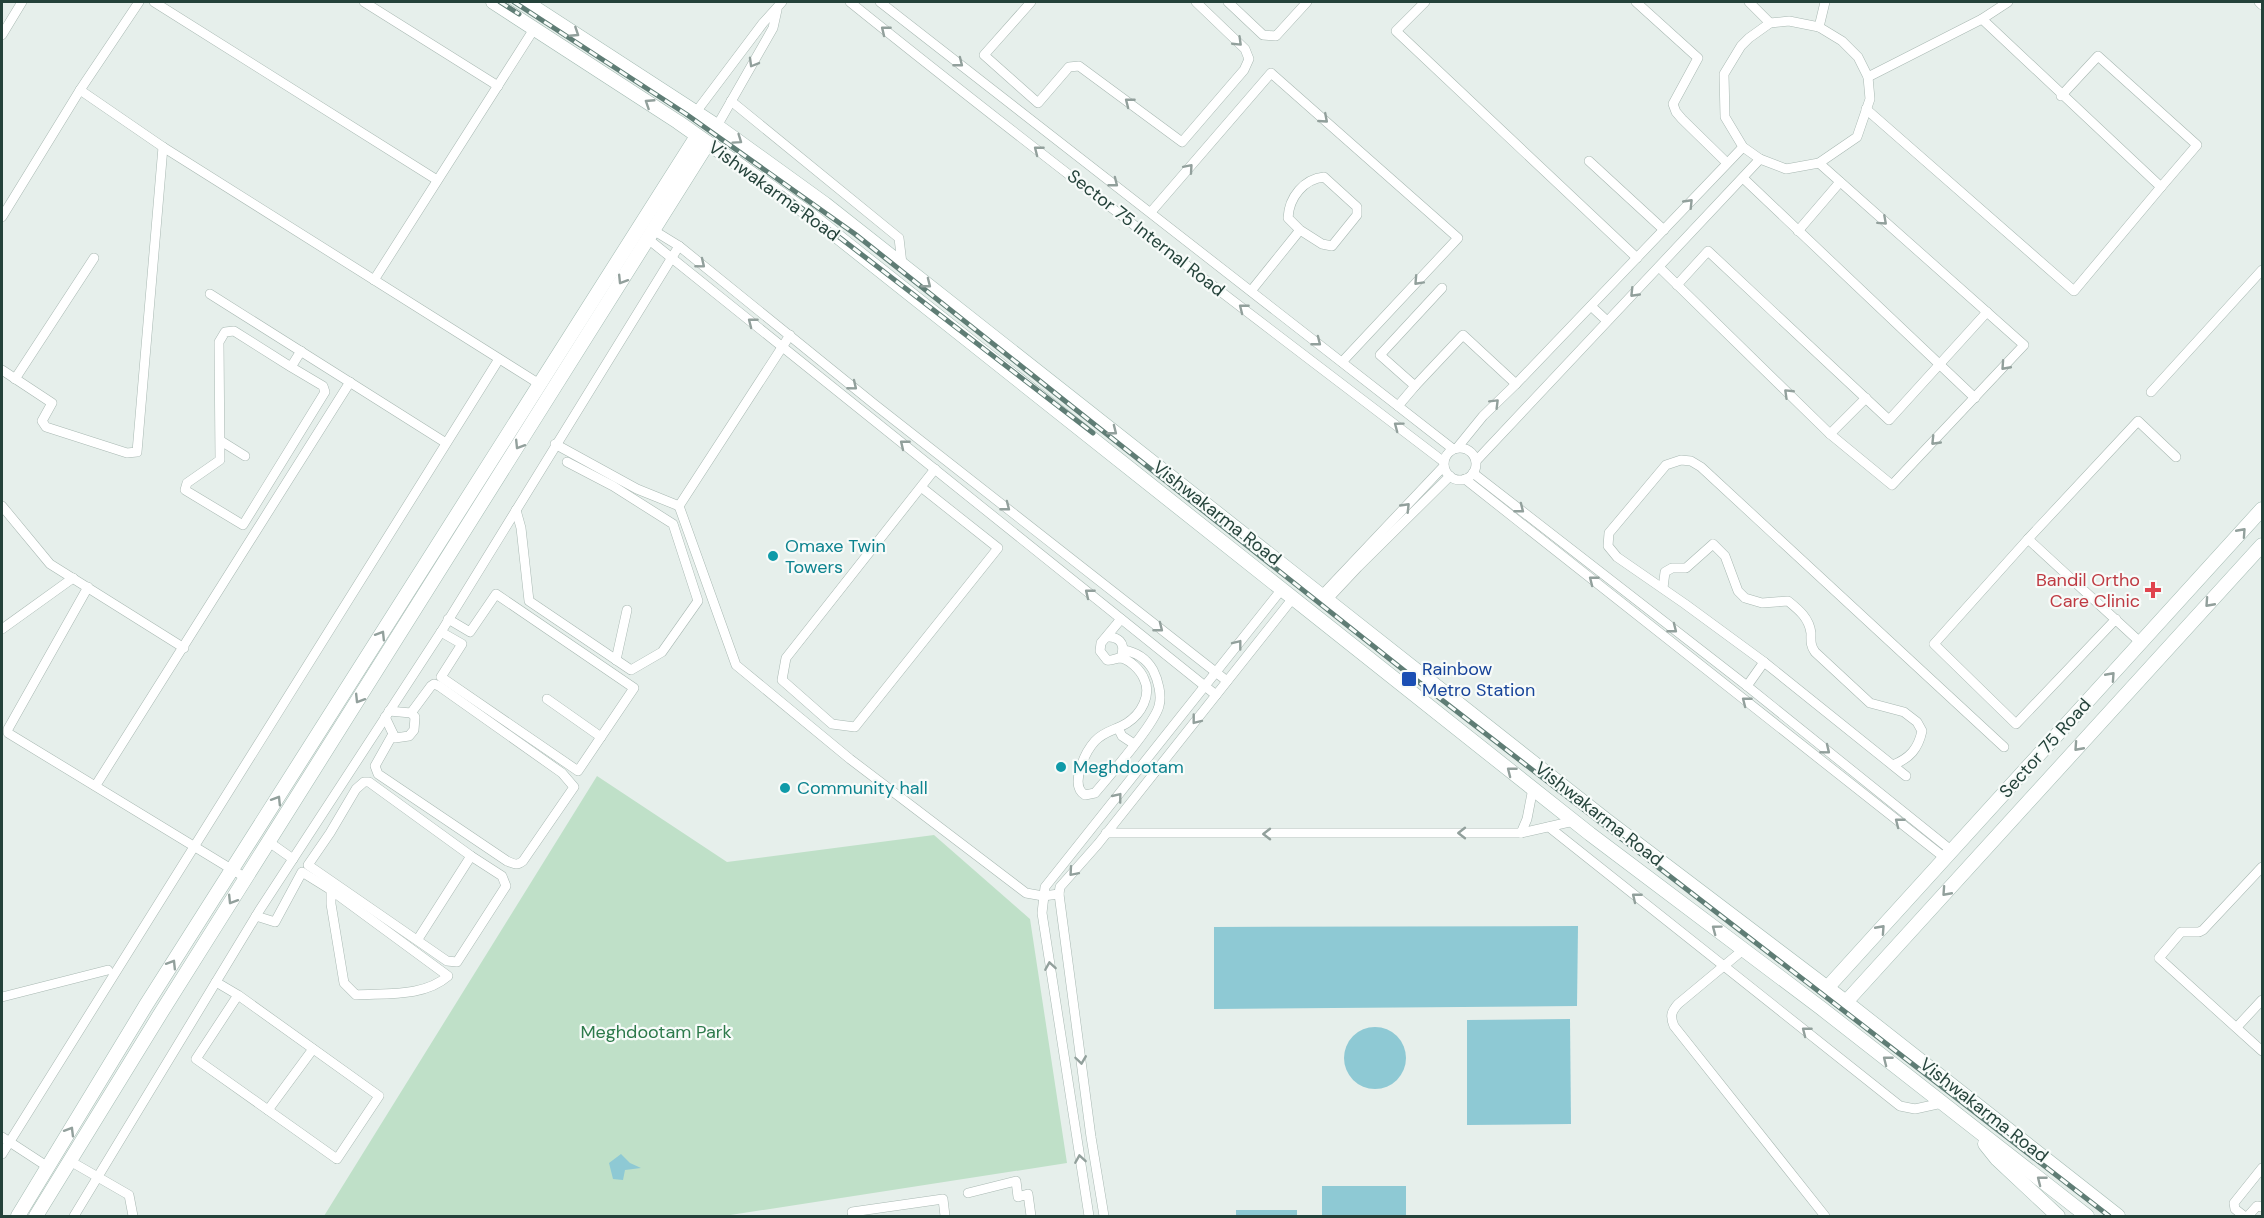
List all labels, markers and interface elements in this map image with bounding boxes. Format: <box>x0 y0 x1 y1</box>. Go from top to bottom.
one-way arrow <box>569 26 579 38</box>
one-way arrow <box>881 26 892 37</box>
one-way arrow <box>1231 35 1242 46</box>
one-way arrow <box>749 56 760 67</box>
one-way arrow <box>953 56 964 67</box>
one-way arrow <box>1125 99 1136 110</box>
one-way arrow <box>644 100 655 111</box>
one-way arrow <box>1317 112 1327 123</box>
one-way arrow <box>732 133 743 144</box>
street label: Vishwakarma Road <box>703 135 845 247</box>
one-way arrow <box>1034 147 1045 158</box>
street label: Sector 75 Internal Road <box>1062 164 1230 302</box>
one-way arrow <box>1182 164 1193 174</box>
one-way arrow <box>1107 175 1118 186</box>
one-way arrow <box>1682 199 1693 210</box>
one-way arrow <box>1876 214 1887 225</box>
one-way arrow <box>694 256 705 267</box>
one-way arrow <box>618 274 630 284</box>
one-way arrow <box>1414 274 1425 284</box>
one-way arrow <box>920 277 931 288</box>
one-way arrow <box>1630 286 1641 296</box>
one-way arrow <box>1238 304 1249 315</box>
one-way arrow <box>747 319 758 330</box>
one-way arrow <box>1310 335 1321 346</box>
one-way arrow <box>2001 359 2012 370</box>
one-way arrow <box>846 379 857 390</box>
one-way arrow <box>1784 389 1795 400</box>
one-way arrow <box>1488 400 1499 411</box>
one-way arrow <box>1393 423 1404 434</box>
one-way arrow <box>1106 424 1117 435</box>
one-way arrow <box>1931 434 1942 444</box>
one-way arrow <box>514 439 526 449</box>
one-way arrow <box>900 440 911 451</box>
street label: Vishwakarma Road <box>1148 455 1286 571</box>
one-way arrow <box>999 500 1010 511</box>
one-way arrow <box>1513 501 1524 512</box>
one-way arrow <box>1398 503 1409 514</box>
one-way arrow <box>2235 528 2246 538</box>
place label: Omaxe Twin Towers <box>785 534 886 579</box>
marker: Omaxe Twin Towers <box>766 549 780 563</box>
place label: Bandil Ortho Care Clinic <box>2036 568 2140 613</box>
one-way arrow <box>1589 577 1600 588</box>
marker: Bandil Ortho Care Clinic <box>2144 581 2162 599</box>
one-way arrow <box>1085 589 1096 600</box>
one-way arrow <box>2205 597 2216 607</box>
one-way arrow <box>1152 620 1163 631</box>
one-way arrow <box>1667 621 1678 632</box>
one-way arrow <box>374 631 386 641</box>
one-way arrow <box>1231 640 1242 651</box>
place label: Rainbow Metro Station <box>1422 657 1535 702</box>
marker: Rainbow Metro Station <box>1400 670 1418 688</box>
one-way arrow <box>2104 672 2115 683</box>
one-way arrow <box>354 693 366 703</box>
street label: Sector 75 Road <box>1994 693 2096 803</box>
one-way arrow <box>1742 698 1753 709</box>
one-way arrow <box>1192 713 1203 724</box>
one-way arrow <box>2074 740 2085 751</box>
one-way arrow <box>1819 742 1830 753</box>
place label: Meghdootam <box>1073 755 1184 779</box>
street label: Vishwakarma Road <box>1530 756 1668 872</box>
marker: Meghdootam <box>1054 760 1068 774</box>
one-way arrow <box>1507 768 1518 779</box>
place label: Community hall <box>797 776 928 800</box>
marker: Community hall <box>778 781 792 795</box>
one-way arrow <box>1110 793 1121 804</box>
one-way arrow <box>270 796 281 807</box>
one-way arrow <box>1895 819 1906 830</box>
one-way arrow <box>1458 827 1467 839</box>
one-way arrow <box>1263 828 1272 840</box>
one-way arrow <box>1070 865 1081 876</box>
one-way arrow <box>1942 885 1953 895</box>
one-way arrow <box>229 893 240 904</box>
one-way arrow <box>1632 894 1643 905</box>
one-way arrow <box>1711 925 1722 936</box>
one-way arrow <box>1874 925 1885 936</box>
one-way arrow <box>165 960 176 971</box>
one-way arrow <box>1045 961 1057 971</box>
park label: Meghdootam Park <box>580 1020 732 1044</box>
one-way arrow <box>1801 1028 1812 1039</box>
street label: Vishwakarma Road <box>1915 1052 2053 1168</box>
one-way arrow <box>1074 1056 1086 1065</box>
one-way arrow <box>1883 1057 1894 1068</box>
one-way arrow <box>63 1127 75 1137</box>
one-way arrow <box>1074 1154 1086 1163</box>
one-way arrow <box>2036 1177 2047 1188</box>

